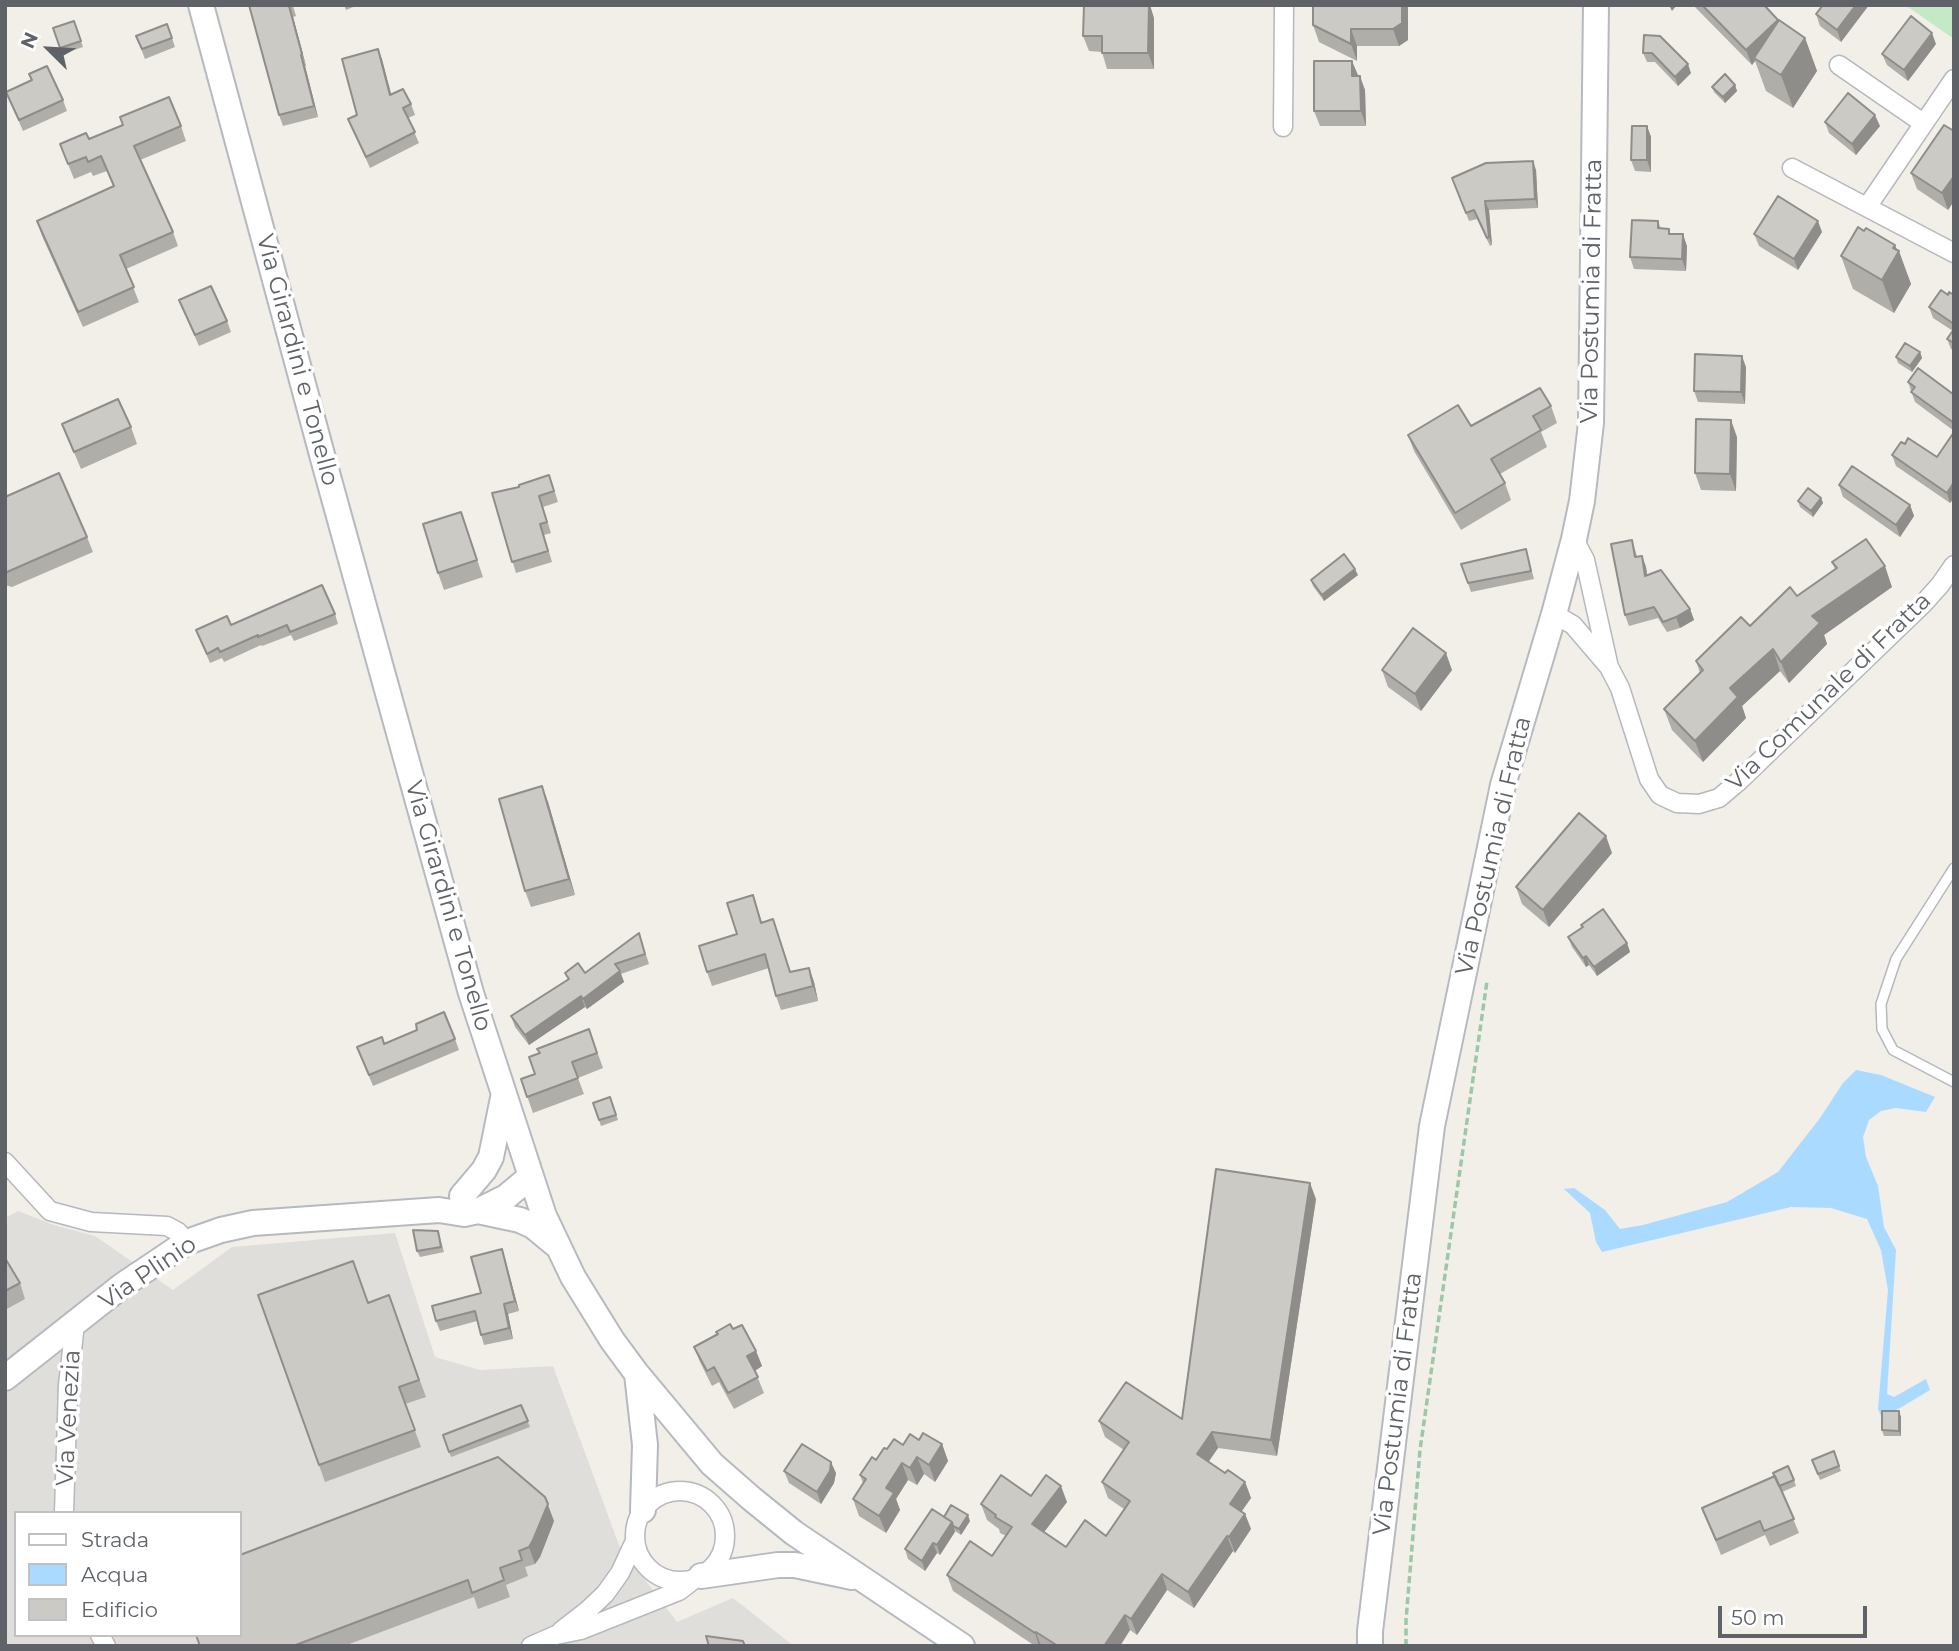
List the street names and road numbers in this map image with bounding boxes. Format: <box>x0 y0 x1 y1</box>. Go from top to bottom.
street label: Via Postumia di Fratta <box>1575 158 1609 424</box>
street label: Via Girardini e Tonello <box>250 231 344 489</box>
street label: Via Comunale di Fratta <box>1721 587 1937 797</box>
street label: Via Postumia di Fratta <box>1450 714 1538 978</box>
street label: Via Girardini e Tonello <box>398 778 498 1034</box>
street label: Via Plinio <box>94 1230 202 1316</box>
street label: Via Postumia di Fratta <box>1368 1271 1428 1537</box>
street label: Via Venezia <box>51 1349 87 1487</box>

